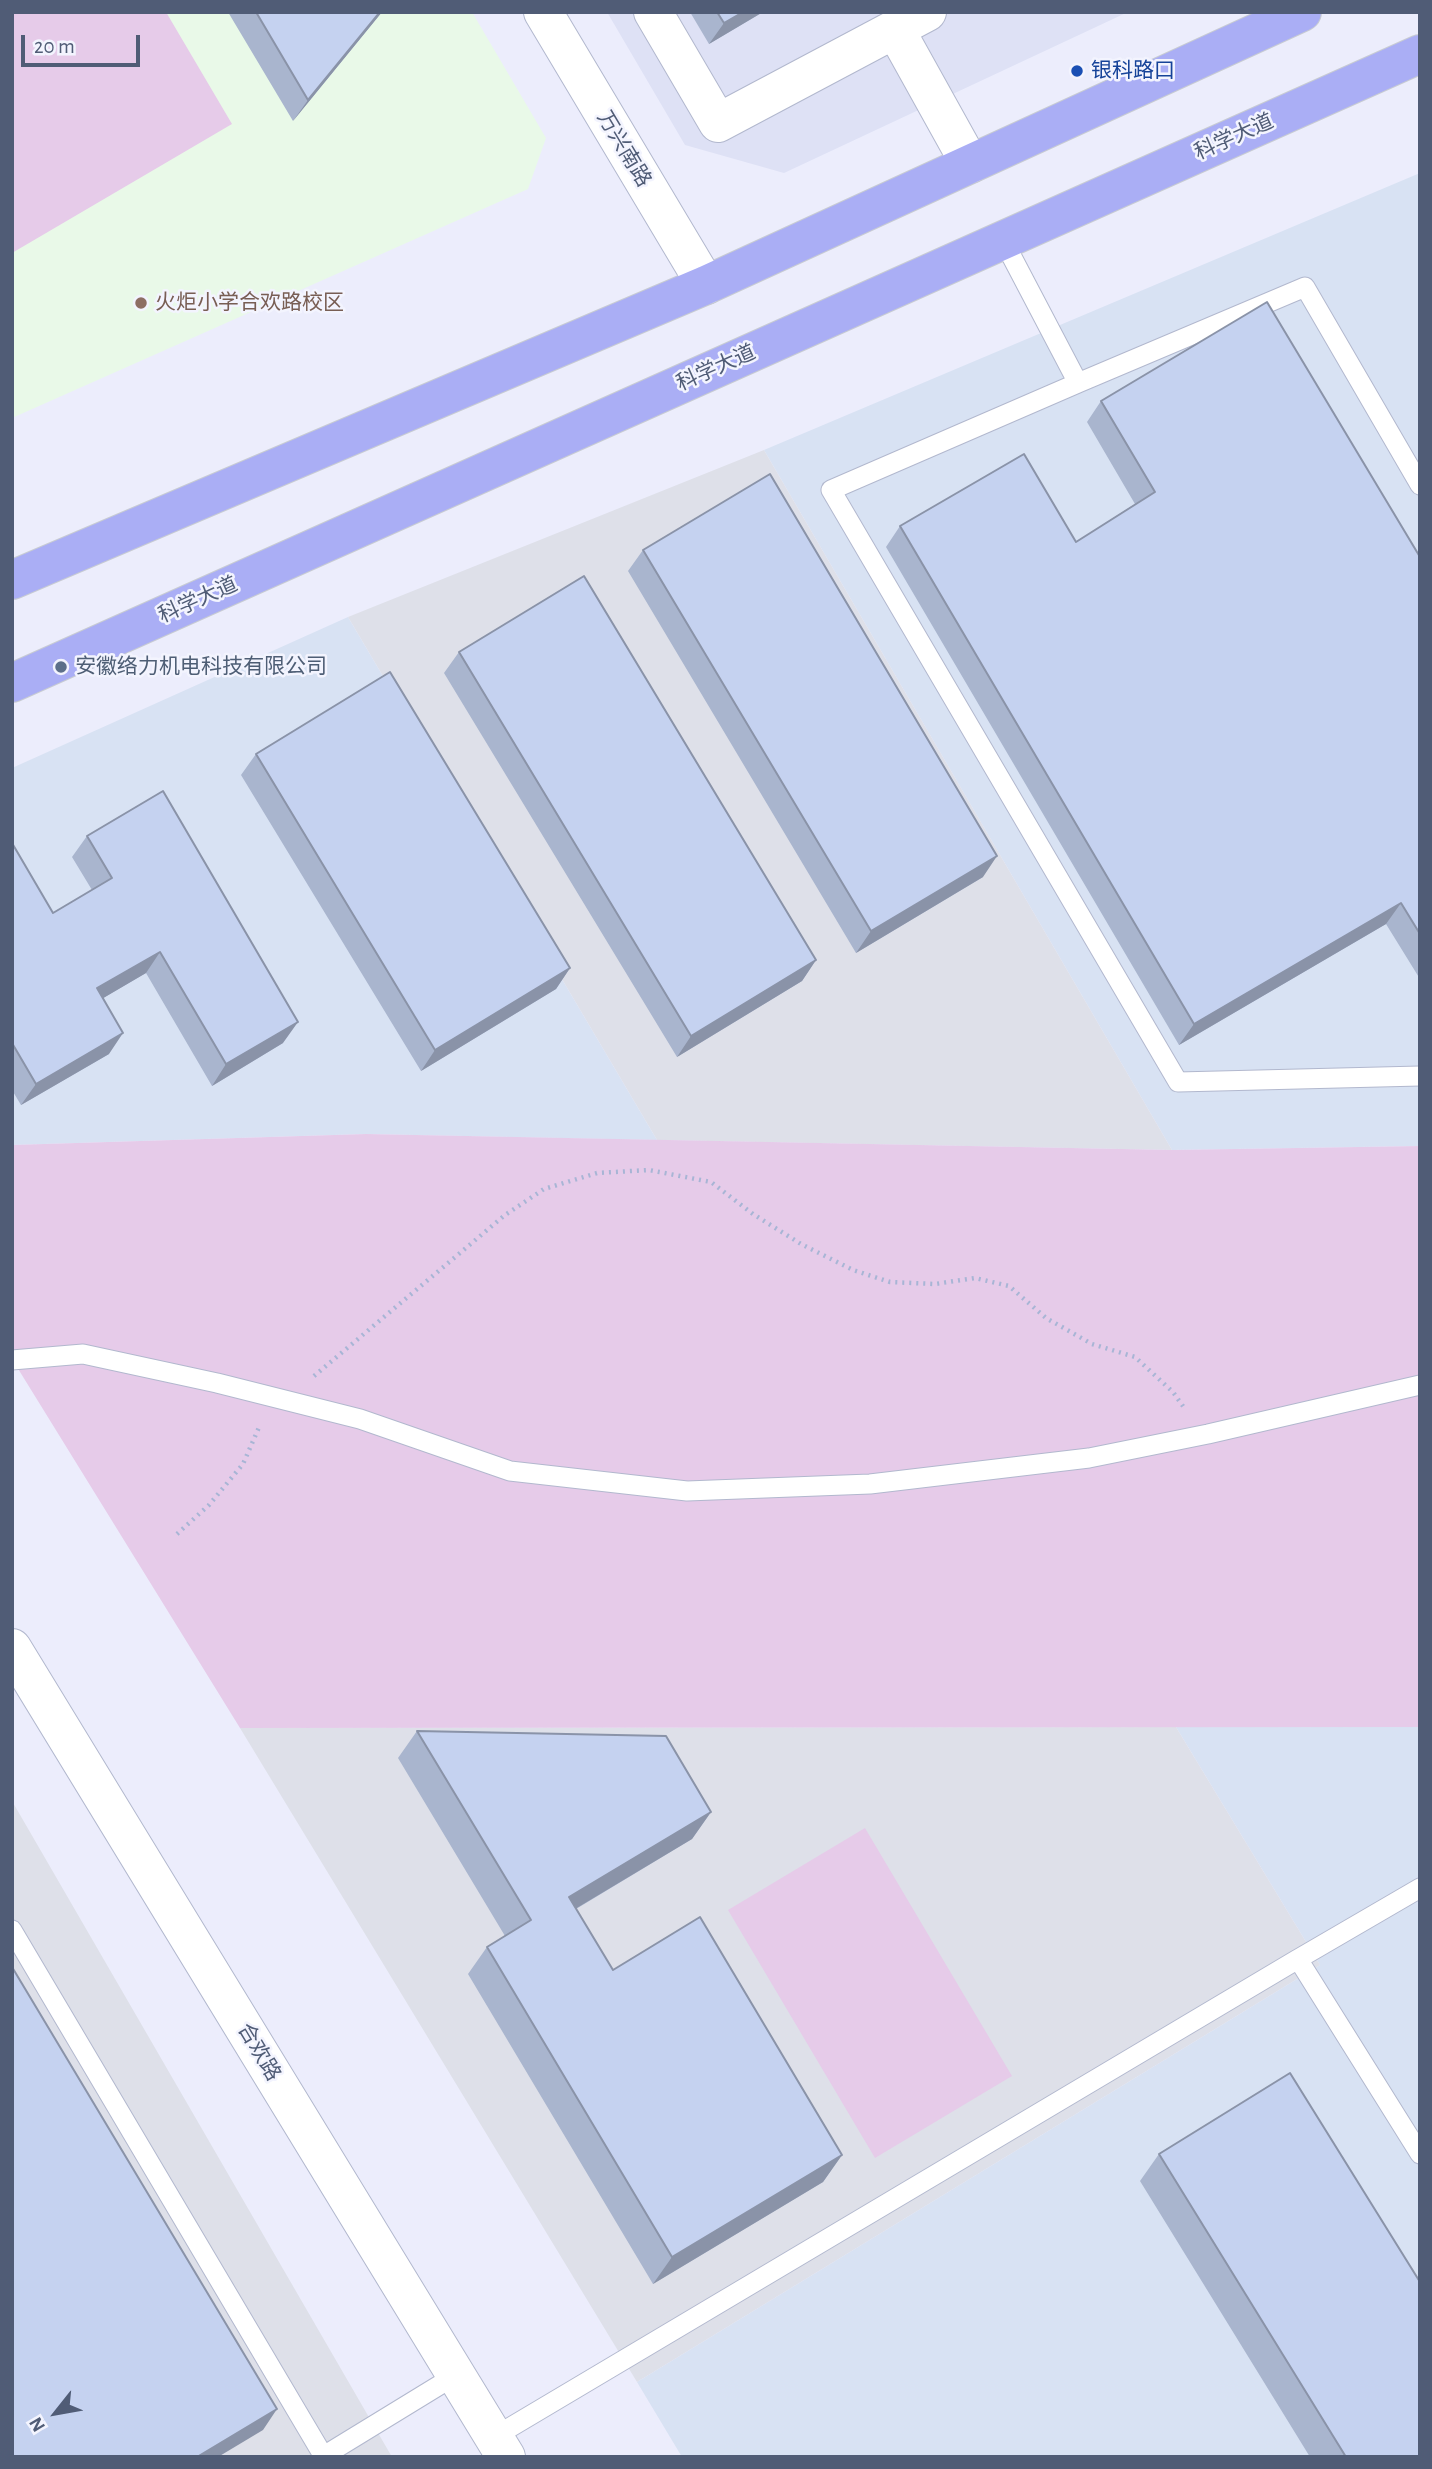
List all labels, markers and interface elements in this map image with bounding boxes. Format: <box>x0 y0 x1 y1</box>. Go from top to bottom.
scale bar <box>24 21 144 65</box>
text: 20 m <box>34 36 75 57</box>
place label: 银科路口 <box>1091 58 1175 84</box>
marker: 银科路口 <box>1069 63 1085 79</box>
street label: 万兴南路 <box>592 107 656 191</box>
street label: 科学大道 <box>1191 108 1277 166</box>
place label: 火炬小学合欢路校区 <box>155 290 344 316</box>
marker: 火炬小学合欢路校区 <box>133 295 149 311</box>
street label: 科学大道 <box>673 339 759 397</box>
street label: 科学大道 <box>155 571 241 629</box>
place label: 安徽络力机电科技有限公司 <box>75 654 327 680</box>
marker: 安徽络力机电科技有限公司 <box>53 659 69 675</box>
street label: 合欢路 <box>232 2019 286 2085</box>
north arrow <box>21 2378 91 2448</box>
text: N <box>26 2414 49 2435</box>

